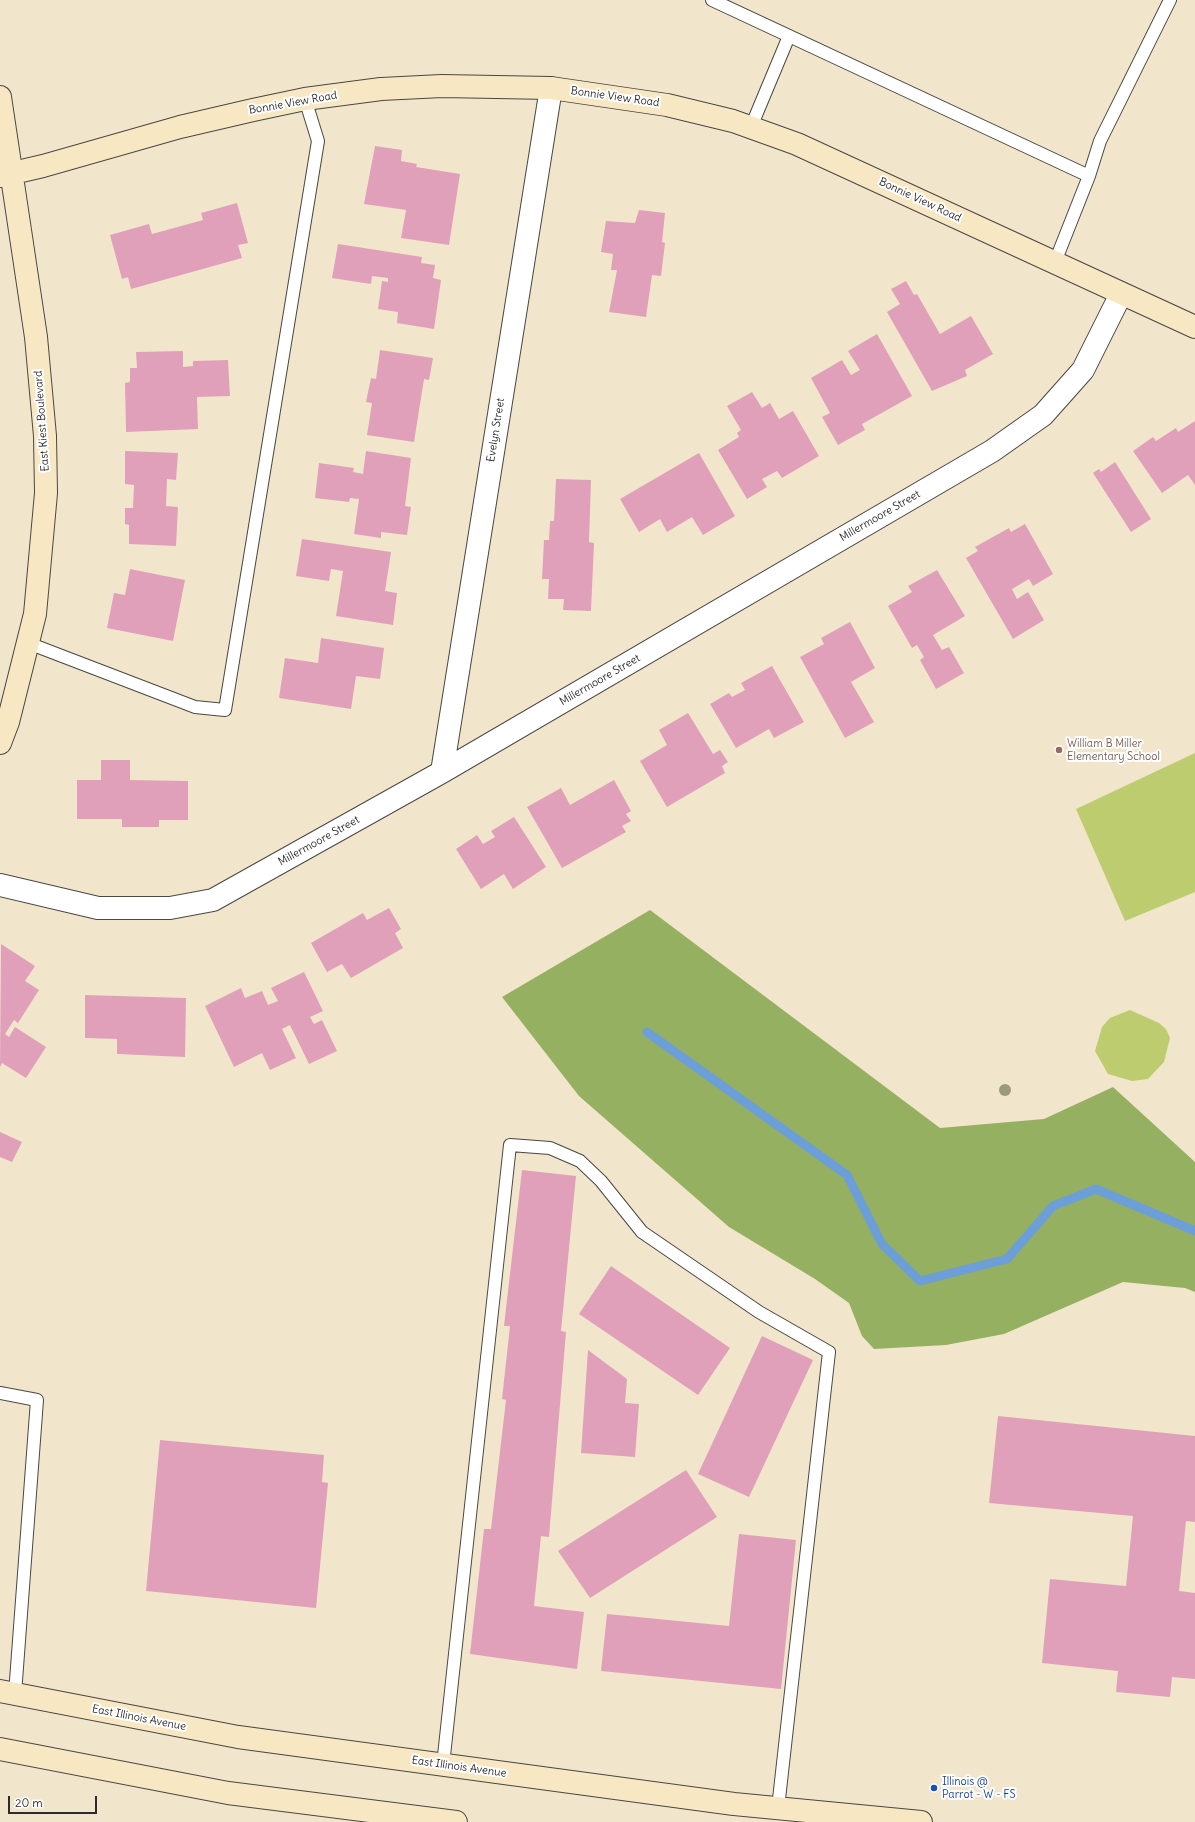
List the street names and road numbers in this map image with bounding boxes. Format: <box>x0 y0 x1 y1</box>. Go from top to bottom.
street label: Bonnie View Road <box>570 84 660 110</box>
street label: Bonnie View Road <box>248 89 338 117</box>
street label: Bonnie View Road <box>877 175 963 225</box>
street label: East Kiest Boulevard <box>32 370 52 472</box>
street label: Evelyn Street <box>484 397 508 463</box>
street label: Millermoore Street <box>837 488 923 544</box>
street label: Millermoore Street <box>557 652 643 708</box>
street label: Millermoore Street <box>276 813 362 869</box>
street label: East Illinois Avenue <box>91 1702 187 1734</box>
street label: East Illinois Avenue <box>411 1754 507 1780</box>

